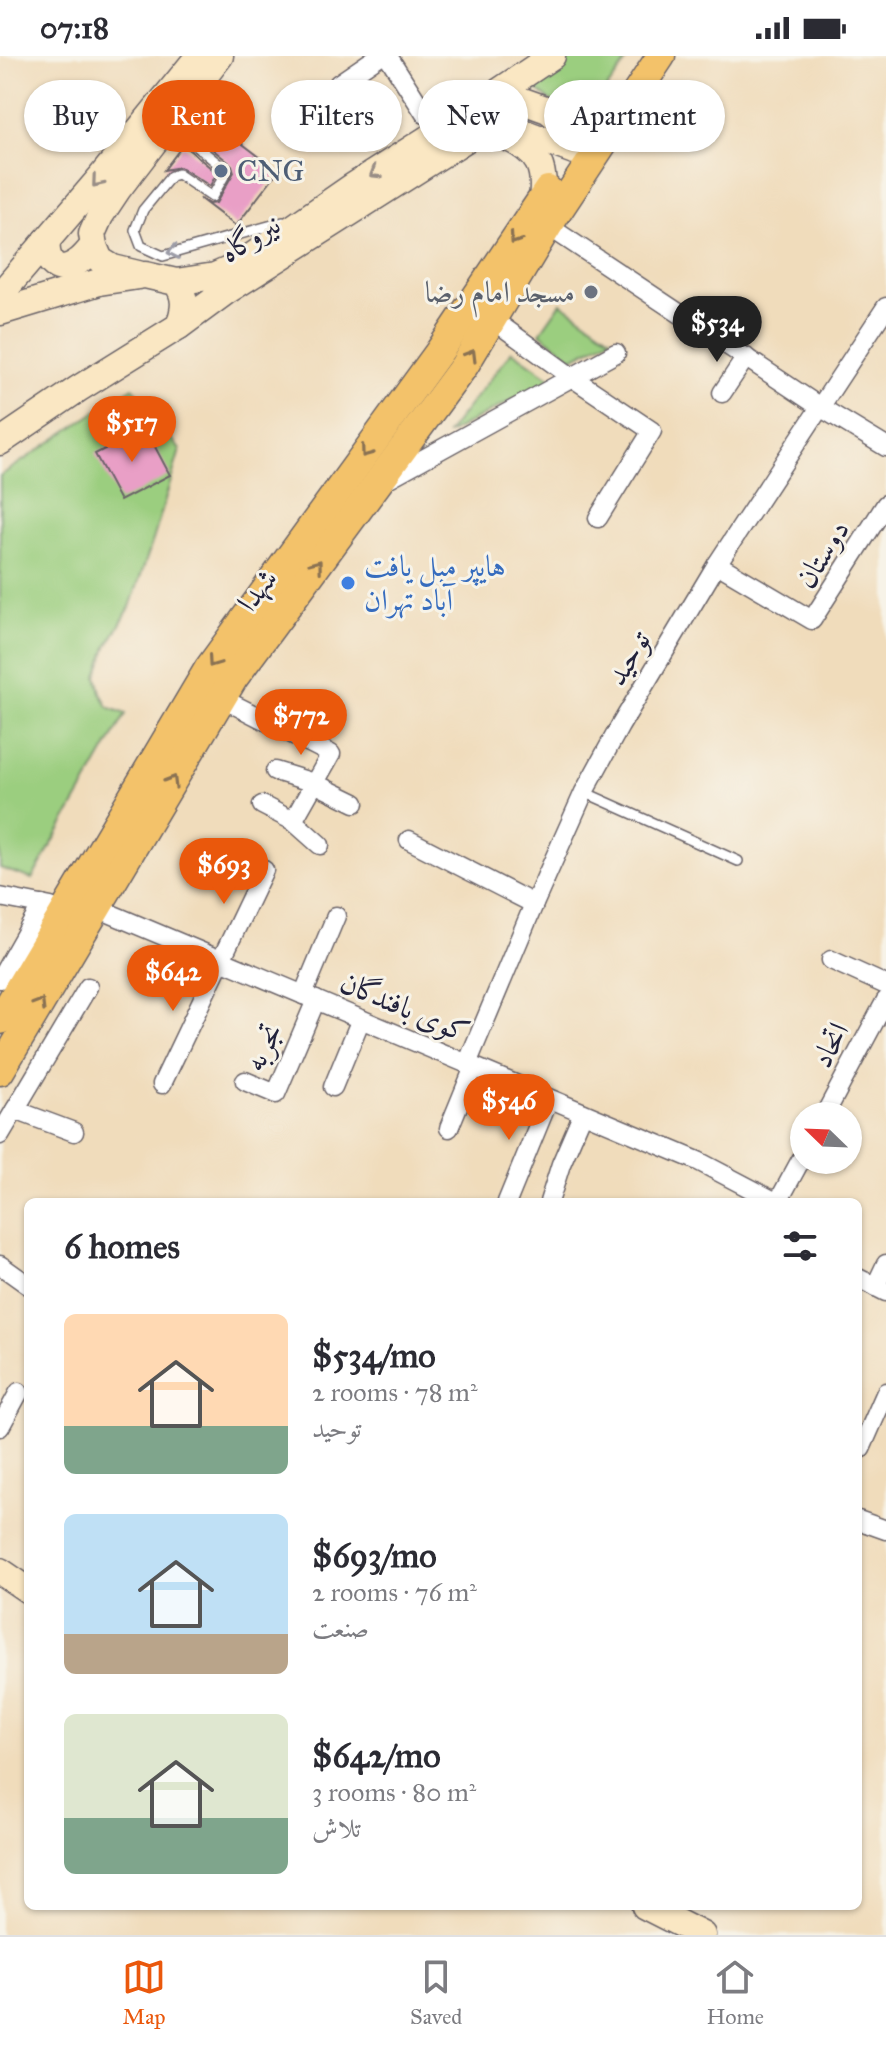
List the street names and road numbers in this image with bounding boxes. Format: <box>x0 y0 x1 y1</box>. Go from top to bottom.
street label: نیروگاه <box>213 206 287 270</box>
street label: دوستان <box>787 513 857 595</box>
street label: شهدا <box>229 561 286 619</box>
street label: توحید <box>598 624 659 692</box>
street label: کوی بافندگان <box>335 964 475 1051</box>
street label: اتحاد <box>803 1016 857 1074</box>
street label: تجربه <box>236 1017 291 1078</box>

